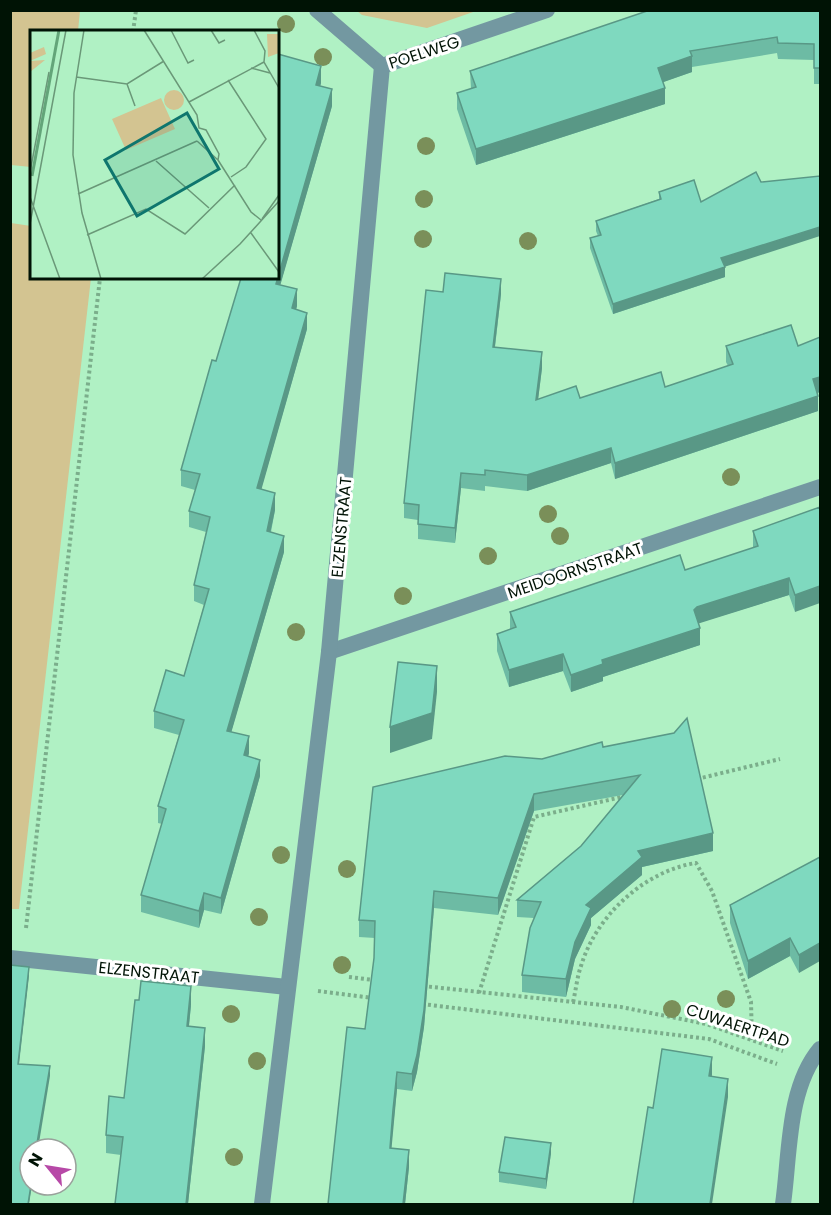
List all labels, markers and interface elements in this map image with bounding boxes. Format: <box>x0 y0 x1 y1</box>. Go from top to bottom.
inset map <box>30 30 279 279</box>
street label: POELWEG <box>386 30 463 75</box>
street label: ELZENSTRAAT <box>326 475 357 578</box>
street label: MEIDOORNSTRAAT <box>505 536 646 604</box>
street label: ELZENSTRAAT <box>97 956 201 989</box>
street label: CUWAERTPAD <box>683 998 793 1053</box>
north arrow <box>18 1137 78 1197</box>
text: N <box>22 1149 48 1171</box>

